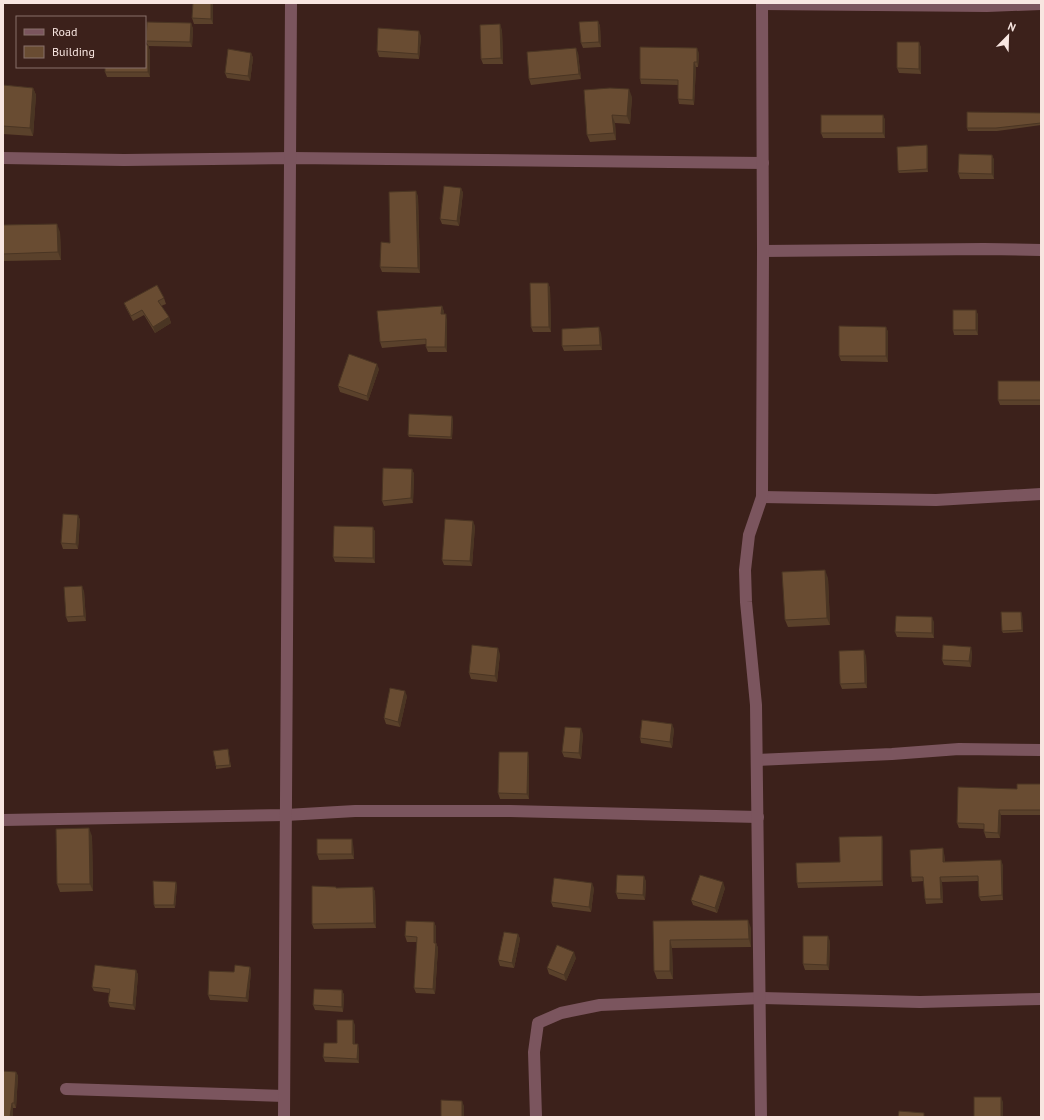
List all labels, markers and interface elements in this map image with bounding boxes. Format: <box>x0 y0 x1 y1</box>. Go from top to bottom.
legend <box>16 16 146 68</box>
north arrow <box>988 16 1028 56</box>
text: N <box>1006 19 1018 35</box>
text: Road <box>52 24 77 39</box>
text: Building <box>52 44 95 59</box>

